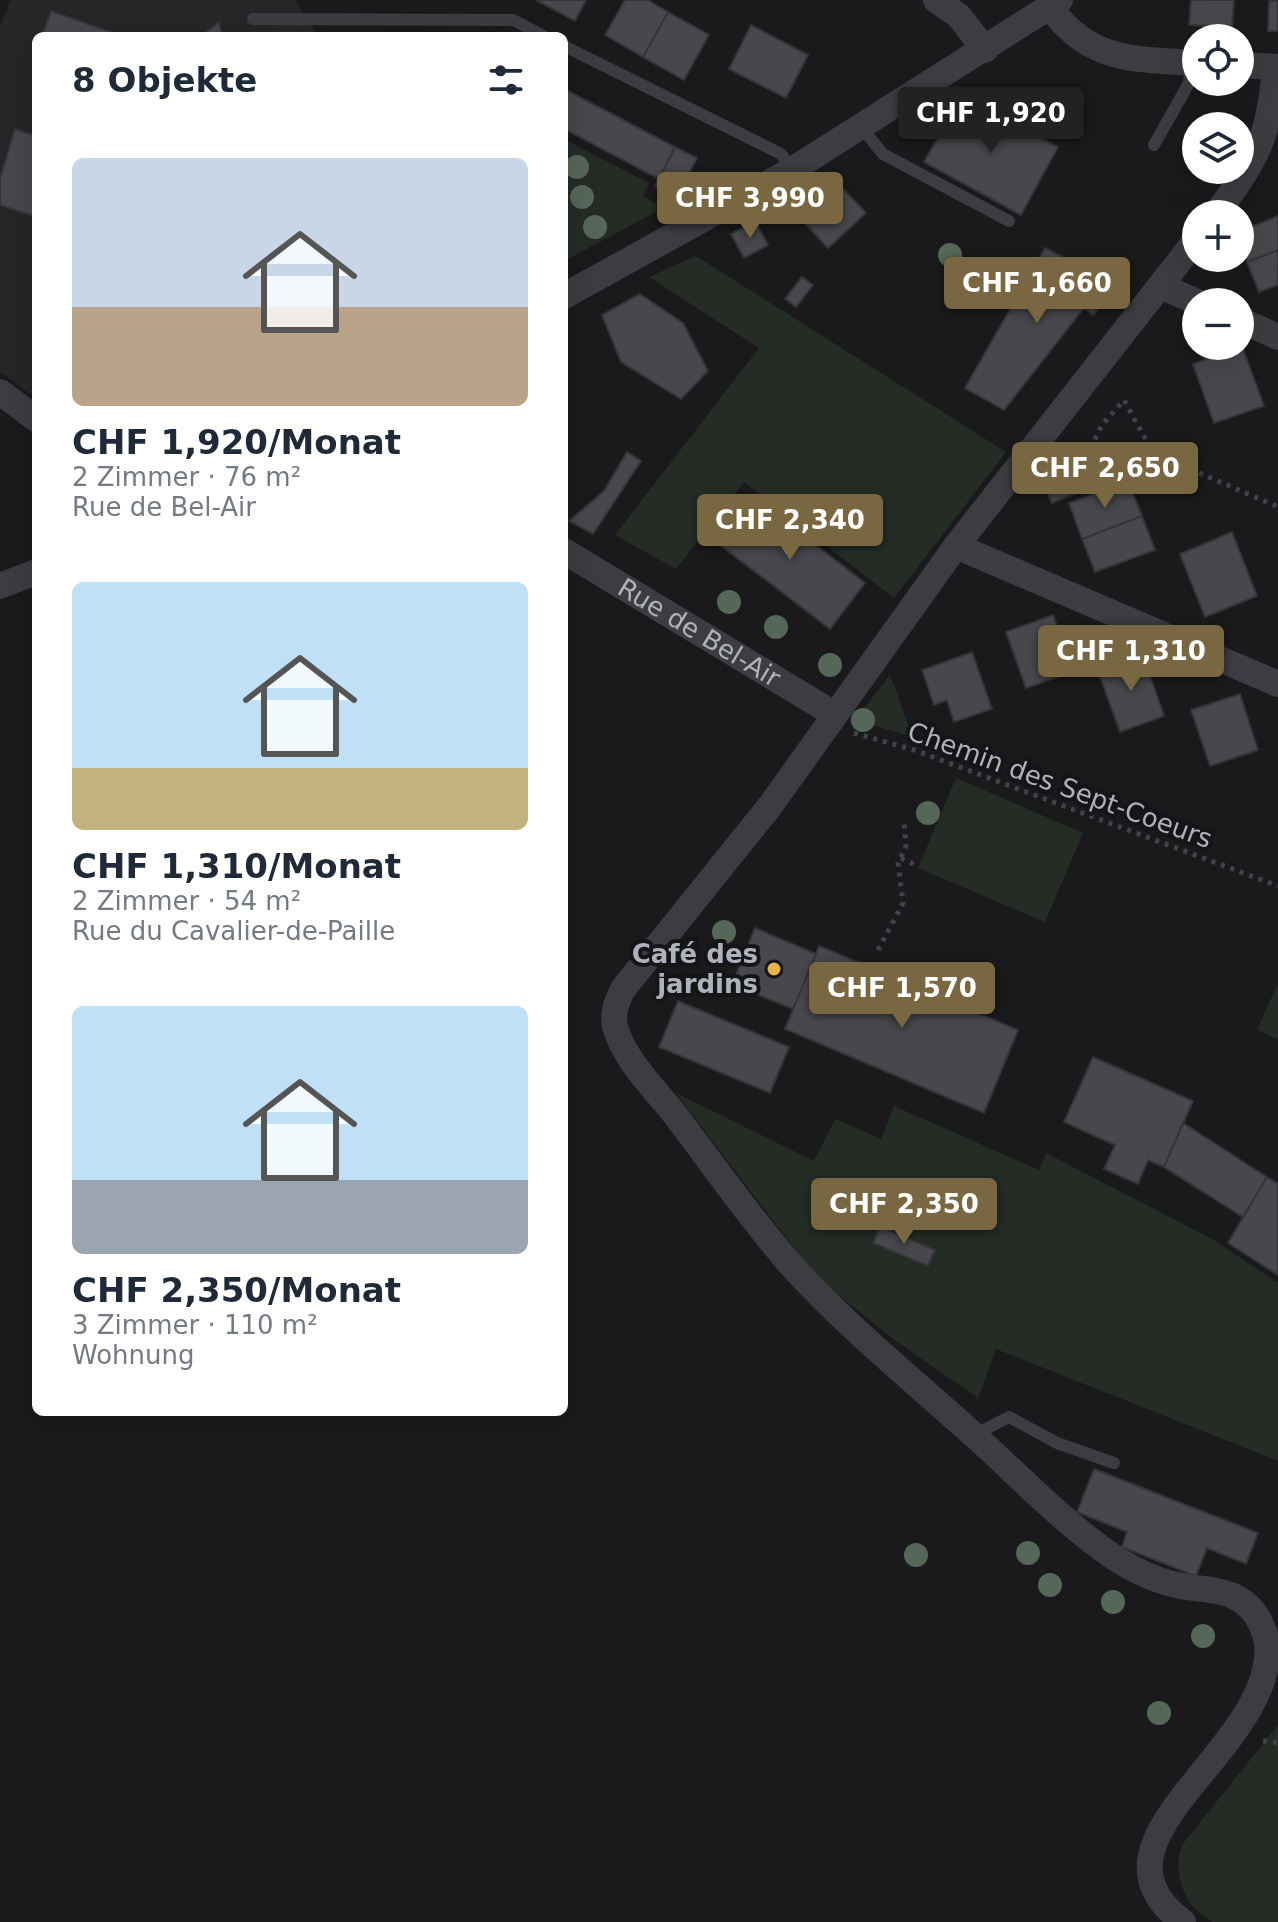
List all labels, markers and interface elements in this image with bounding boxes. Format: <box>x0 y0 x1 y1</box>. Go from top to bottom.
map controls <box>1182 24 1254 360</box>
button: locate <box>1182 24 1254 96</box>
icon: filters <box>484 58 528 102</box>
text: 8 Objekte <box>72 60 257 100</box>
pin: CHF 1,920 <box>899 87 1083 155</box>
text: CHF 1,920 <box>916 98 1066 128</box>
button: layers <box>1182 112 1254 184</box>
pin: CHF 3,990 <box>658 172 842 240</box>
text: CHF 3,990 <box>675 183 825 213</box>
button: + <box>1182 200 1254 272</box>
icon: home <box>228 210 372 354</box>
pin: CHF 1,660 <box>945 257 1129 325</box>
text: CHF 1,660 <box>962 268 1112 298</box>
button: − <box>1182 288 1254 360</box>
text: CHF 1,920/Monat <box>72 422 401 462</box>
pin: CHF 2,650 <box>1013 442 1197 510</box>
text: CHF 2,650 <box>1030 453 1180 483</box>
text: 2 Zimmer · 76 m² <box>72 462 301 492</box>
text: Rue de Bel-Air <box>72 492 256 522</box>
pin: CHF 2,340 <box>698 494 882 562</box>
text: CHF 2,340 <box>715 505 865 535</box>
street label: Rue de Bel-Air <box>613 572 786 693</box>
pin: CHF 1,310 <box>1039 625 1223 693</box>
icon: home <box>228 634 372 778</box>
text: CHF 1,310 <box>1056 636 1206 666</box>
street label: Chemin des Sept-Coeurs <box>904 716 1216 854</box>
text: CHF 1,310/Monat <box>72 846 401 886</box>
text: 2 Zimmer · 54 m² <box>72 886 301 916</box>
text: Rue du Cavalier-de-Paille <box>72 916 395 946</box>
place label: Café des jardins <box>632 939 758 999</box>
marker: Café des jardins <box>765 960 783 978</box>
pin: CHF 1,570 <box>810 962 994 1030</box>
text: CHF 1,570 <box>827 973 977 1003</box>
icon: home <box>228 1058 372 1202</box>
pin: CHF 2,350 <box>812 1178 996 1246</box>
text: CHF 2,350 <box>829 1189 979 1219</box>
text: CHF 2,350/Monat <box>72 1270 401 1310</box>
text: 3 Zimmer · 110 m² <box>72 1310 318 1340</box>
text: Wohnung <box>72 1340 195 1370</box>

